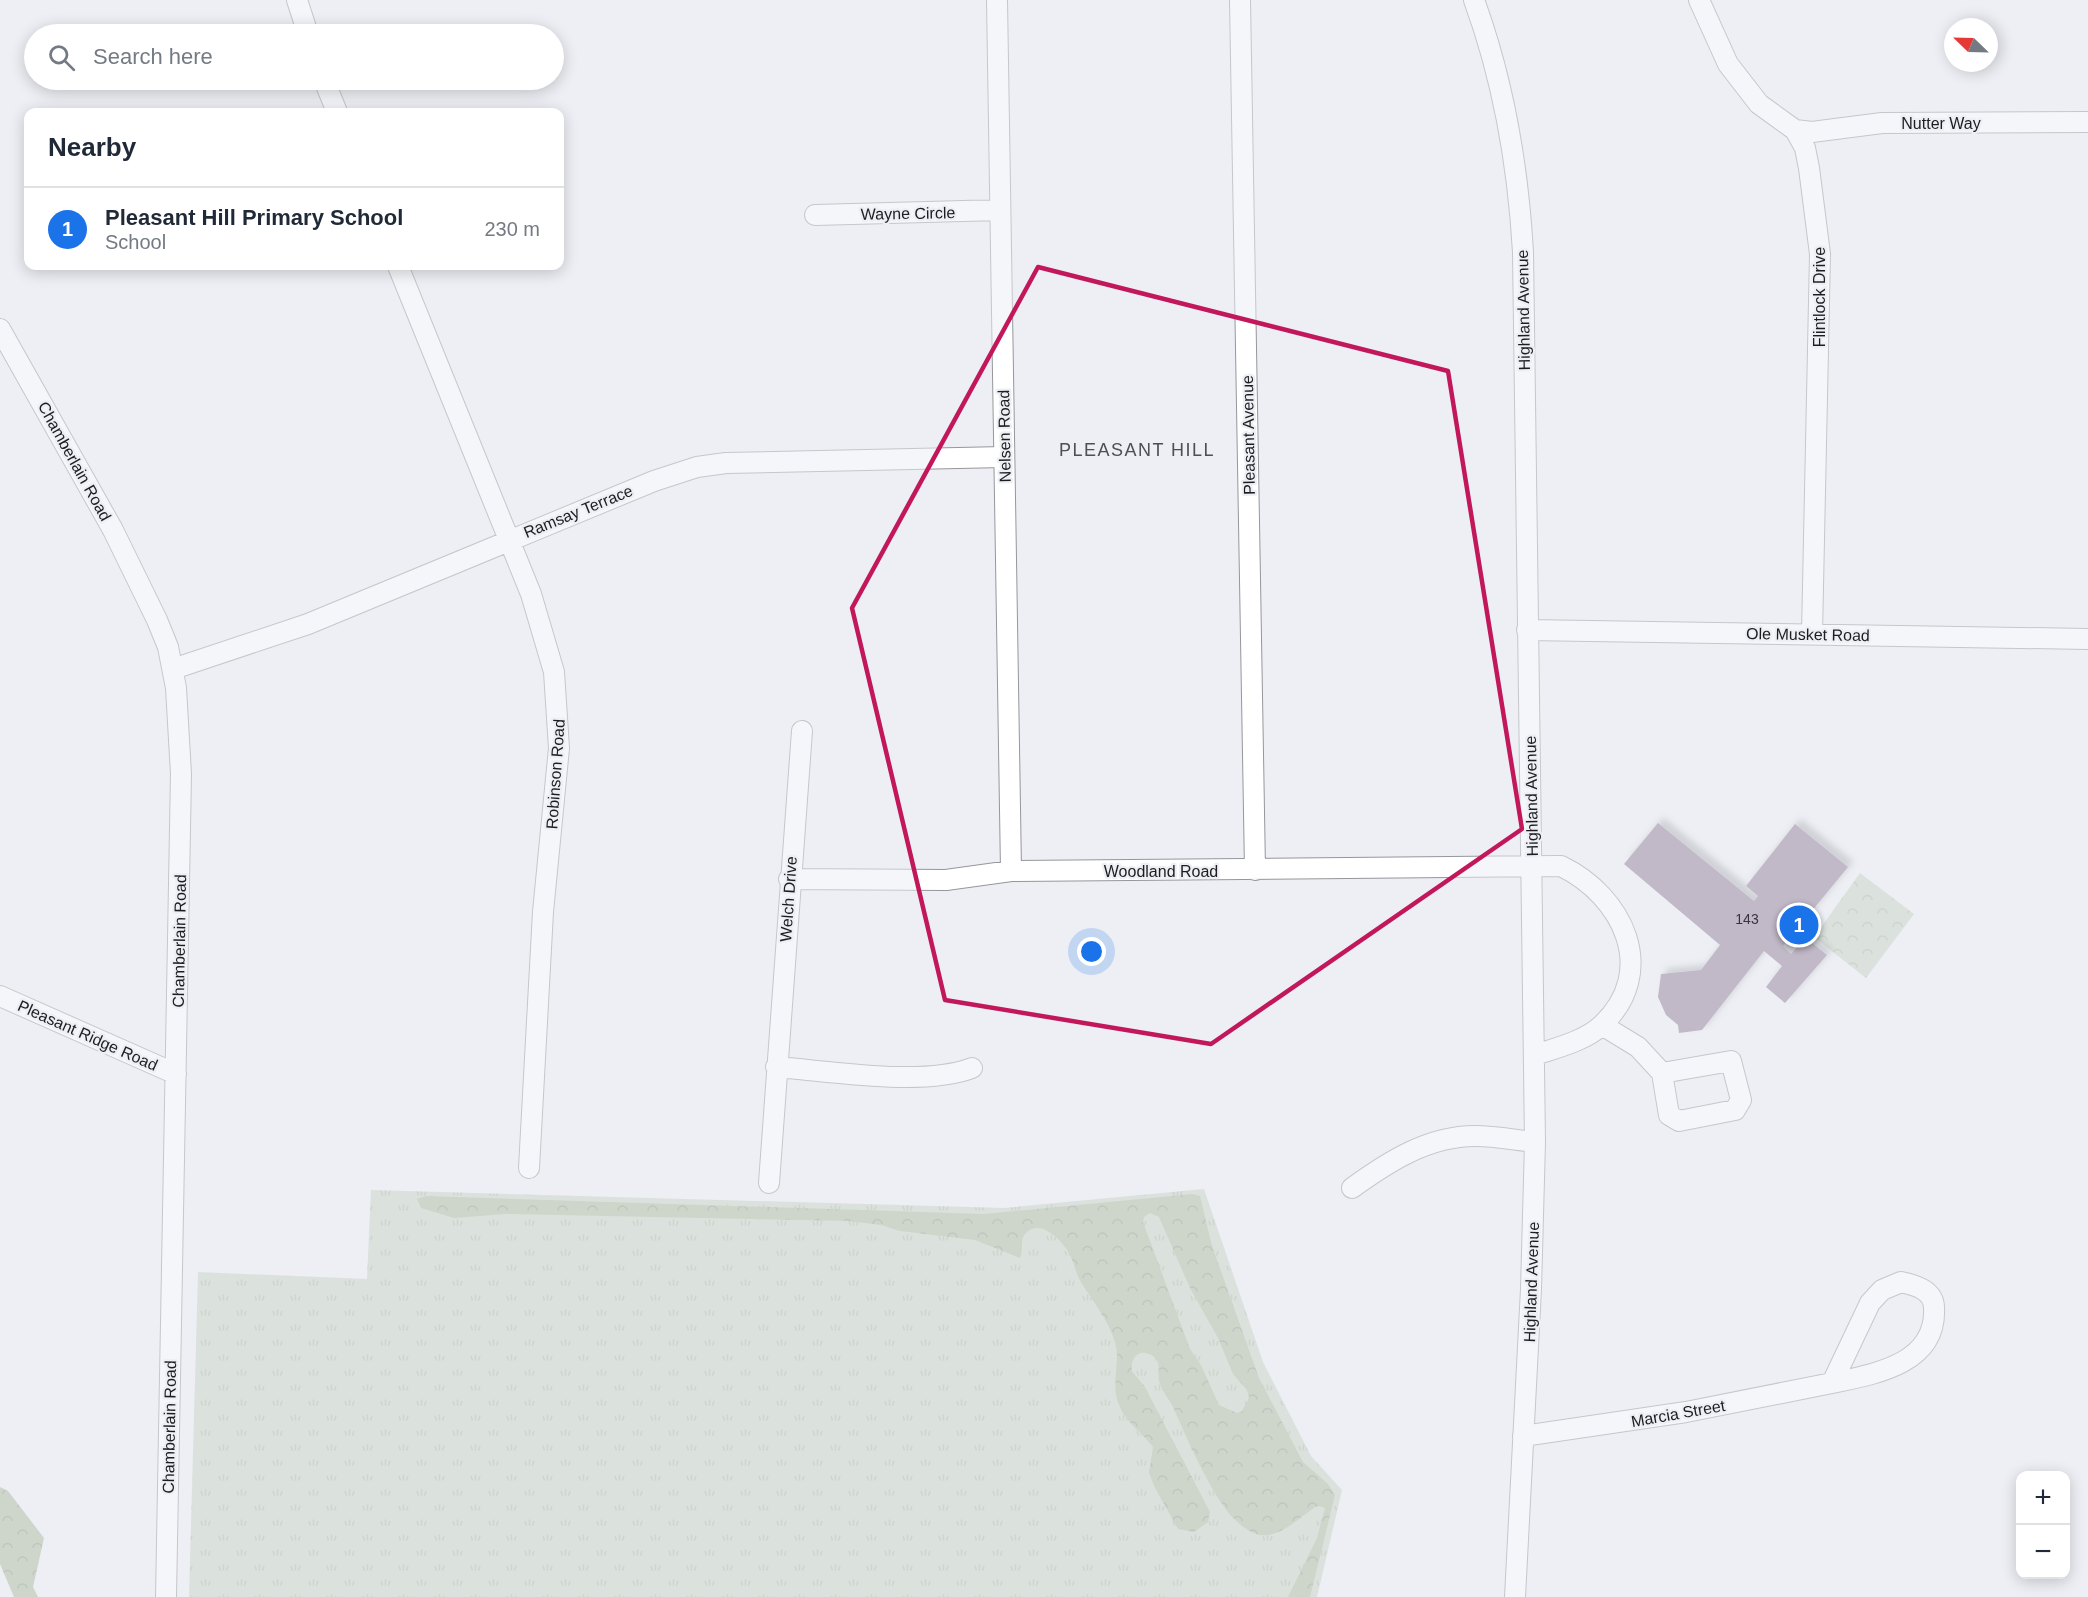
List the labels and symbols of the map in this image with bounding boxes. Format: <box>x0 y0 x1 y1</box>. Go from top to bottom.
north arrow <box>1944 18 1998 72</box>
street label: Nutter Way <box>1901 115 1981 132</box>
street label: Wayne Circle <box>861 204 956 223</box>
street label: Flintlock Drive <box>1811 247 1828 347</box>
street label: Highland Avenue <box>1514 249 1533 370</box>
street label: Pleasant Avenue <box>1239 375 1258 495</box>
street label: Nelsen Road <box>995 390 1014 482</box>
street label: Chamberlain Road <box>35 399 114 524</box>
district label: PLEASANT HILL <box>1059 440 1215 460</box>
street label: Ramsay Terrace <box>521 482 635 541</box>
street label: Ole Musket Road <box>1746 625 1870 644</box>
street label: Robinson Road <box>543 718 568 830</box>
street label: Highland Avenue <box>1522 735 1541 856</box>
street label: Welch Drive <box>777 855 800 942</box>
street label: Woodland Road <box>1104 863 1218 880</box>
street label: Chamberlain Road <box>170 874 189 1008</box>
pin: 1 <box>1780 902 1818 948</box>
house number: 143 <box>1735 911 1759 927</box>
your location <box>1077 937 1106 966</box>
street label: Pleasant Ridge Road <box>15 997 160 1074</box>
street label: Highland Avenue <box>1521 1221 1542 1343</box>
street label: Chamberlain Road <box>160 1360 179 1494</box>
street label: Marcia Street <box>1630 1397 1727 1430</box>

